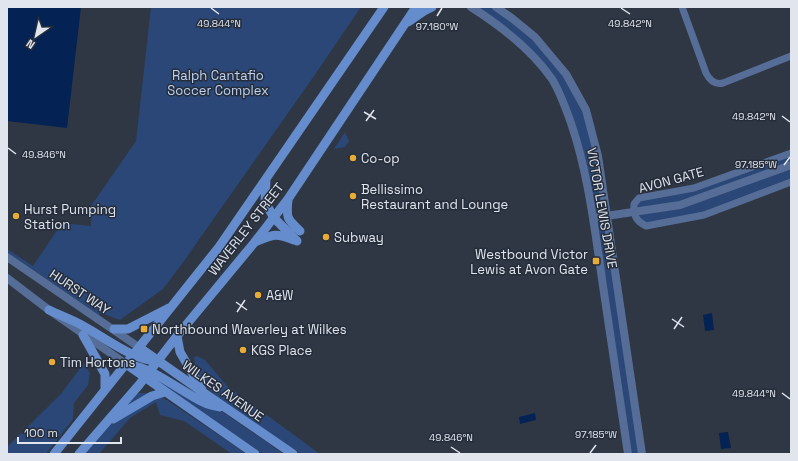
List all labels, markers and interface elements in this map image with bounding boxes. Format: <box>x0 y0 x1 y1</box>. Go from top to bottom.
north arrow <box>16 16 56 56</box>
text: 49.844°N <box>197 17 241 30</box>
text: 49.842°N <box>608 17 652 30</box>
text: 97.180°W <box>416 20 458 33</box>
text: N <box>23 36 37 52</box>
park label: Ralph Cantafio Soccer Complex <box>167 67 269 99</box>
text: 49.842°N <box>732 110 776 123</box>
street label: VICTOR LEWIS DRIVE <box>583 146 621 270</box>
text: 49.846°N <box>22 148 66 161</box>
place label: Co-op <box>361 150 400 167</box>
marker: Co-op <box>348 153 358 163</box>
text: 97.185°W <box>735 158 777 171</box>
street label: AVON GATE <box>637 163 705 197</box>
street label: WAVERLEY STREET <box>204 179 288 279</box>
place label: Bellissimo Restaurant and Lounge <box>361 181 508 213</box>
marker: Bellissimo Restaurant and Lounge <box>348 191 358 201</box>
place label: Hurst Pumping Station <box>24 201 116 233</box>
marker: Hurst Pumping Station <box>11 211 21 221</box>
place label: Subway <box>334 229 384 246</box>
marker: Subway <box>321 232 331 242</box>
place label: Westbound Victor Lewis at Avon Gate <box>470 246 588 278</box>
marker: Westbound Victor Lewis at Avon Gate <box>591 256 601 266</box>
street label: HURST WAY <box>46 265 114 319</box>
place label: A&W <box>266 287 293 304</box>
marker: A&W <box>253 290 263 300</box>
place label: Northbound Waverley at Wilkes <box>152 321 347 338</box>
marker: Northbound Waverley at Wilkes <box>139 324 149 334</box>
place label: KGS Place <box>251 342 312 359</box>
marker: KGS Place <box>238 345 248 355</box>
place label: Tim Hortons <box>60 354 135 371</box>
marker: Tim Hortons <box>47 357 57 367</box>
street label: WILKES AVENUE <box>179 357 267 425</box>
text: 49.844°N <box>732 387 776 400</box>
scale bar <box>18 419 121 445</box>
text: 100 m <box>24 425 58 441</box>
text: 97.185°W <box>575 428 617 441</box>
text: 49.846°N <box>429 431 473 444</box>

